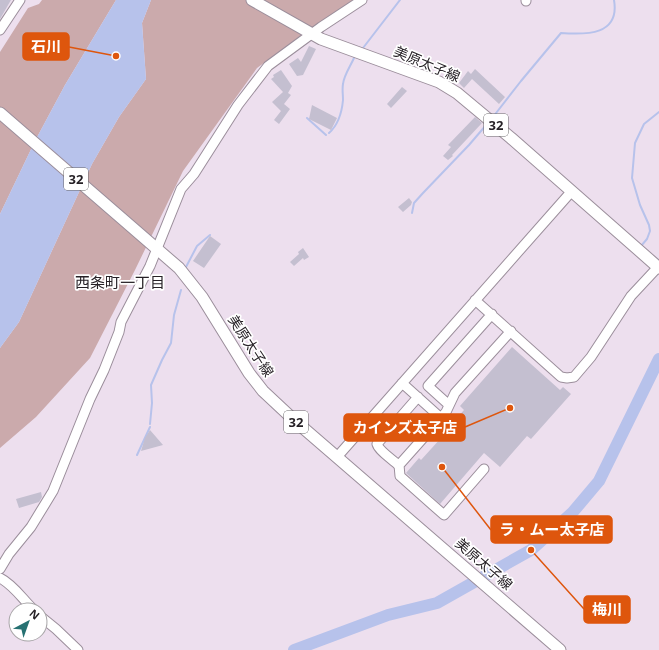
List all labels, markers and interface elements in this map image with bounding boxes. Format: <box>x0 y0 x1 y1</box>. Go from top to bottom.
callout: 石川 <box>23 33 69 60</box>
text: 石川 <box>31 36 61 56</box>
street label: 美原太子線 <box>391 41 463 86</box>
road number: 32 <box>484 114 508 136</box>
road number: 32 <box>64 168 88 190</box>
district label: 西条町一丁目 <box>75 272 165 292</box>
street label: 美原太子線 <box>224 311 278 380</box>
road number: 32 <box>284 411 308 433</box>
callout: カインズ太子店 <box>344 414 465 441</box>
text: カインズ太子店 <box>353 417 457 437</box>
callout: ラ・ムー太子店 <box>491 516 612 543</box>
text: ラ・ムー太子店 <box>499 519 605 539</box>
street label: 美原太子線 <box>452 533 517 594</box>
callout: 梅川 <box>584 596 630 623</box>
text: 梅川 <box>592 599 622 619</box>
north arrow <box>8 602 48 642</box>
text: N <box>27 605 43 623</box>

